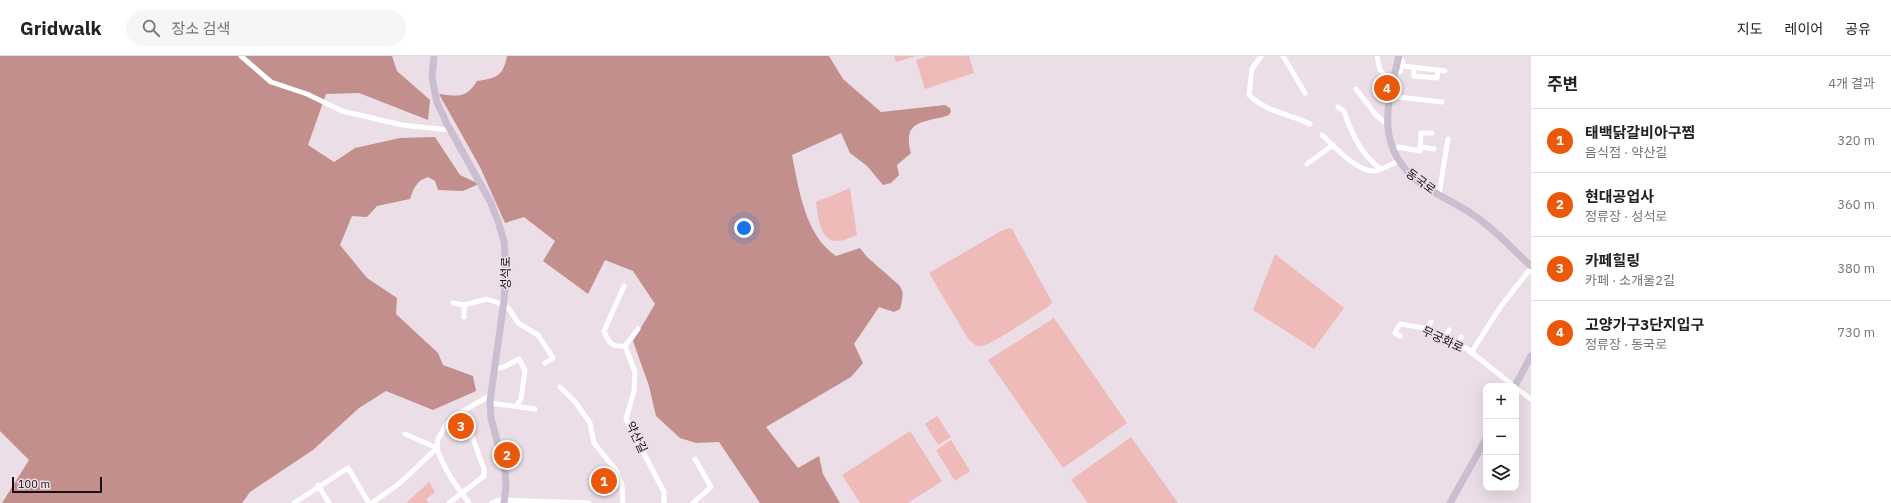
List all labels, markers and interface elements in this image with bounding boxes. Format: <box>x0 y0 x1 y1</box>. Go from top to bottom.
search box <box>126 10 406 46</box>
text: Gridwalk <box>20 16 102 40</box>
icon: search <box>140 17 162 39</box>
text: 장소 검색 <box>172 19 230 38</box>
text: 지도 <box>1737 20 1763 38</box>
text: 레이어 <box>1785 20 1823 38</box>
text: 공유 <box>1845 20 1871 38</box>
pin: 4 <box>1374 73 1400 103</box>
text: 주변 <box>1547 73 1578 95</box>
text: 4개 결과 <box>1828 75 1875 92</box>
text: 태백닭갈비아구찜 <box>1585 123 1695 142</box>
text: 1 <box>1556 132 1564 149</box>
text: 320 m <box>1837 132 1875 149</box>
text: 음식점 · 약산길 <box>1585 144 1667 161</box>
street label: 동국로 <box>1403 165 1439 197</box>
text: 현대공업사 <box>1585 187 1654 206</box>
text: 2 <box>1556 196 1564 213</box>
text: 360 m <box>1837 196 1875 213</box>
text: 정류장 · 성석로 <box>1585 208 1667 225</box>
your location <box>734 218 754 238</box>
text: 카페힐링 <box>1585 251 1640 270</box>
street label: 성석로 <box>498 256 513 290</box>
text: 3 <box>1556 260 1564 277</box>
text: 380 m <box>1837 260 1875 277</box>
text: 카페 · 소개울2길 <box>1585 272 1675 289</box>
text: 고양가구3단지입구 <box>1585 315 1704 334</box>
street label: 무궁화로 <box>1420 323 1466 355</box>
text: 4 <box>1556 324 1564 341</box>
text: 730 m <box>1837 324 1875 341</box>
text: 정류장 · 동국로 <box>1585 336 1667 353</box>
map controls <box>1483 383 1519 491</box>
button: + <box>1483 383 1519 419</box>
pin: 3 <box>448 411 474 441</box>
street label: 약산길 <box>623 419 651 455</box>
button: − <box>1483 419 1519 455</box>
pin: 2 <box>494 440 520 470</box>
button: layers <box>1483 455 1519 491</box>
pin: 1 <box>591 466 617 496</box>
scale bar <box>12 475 102 494</box>
text: 100 m <box>18 477 50 491</box>

